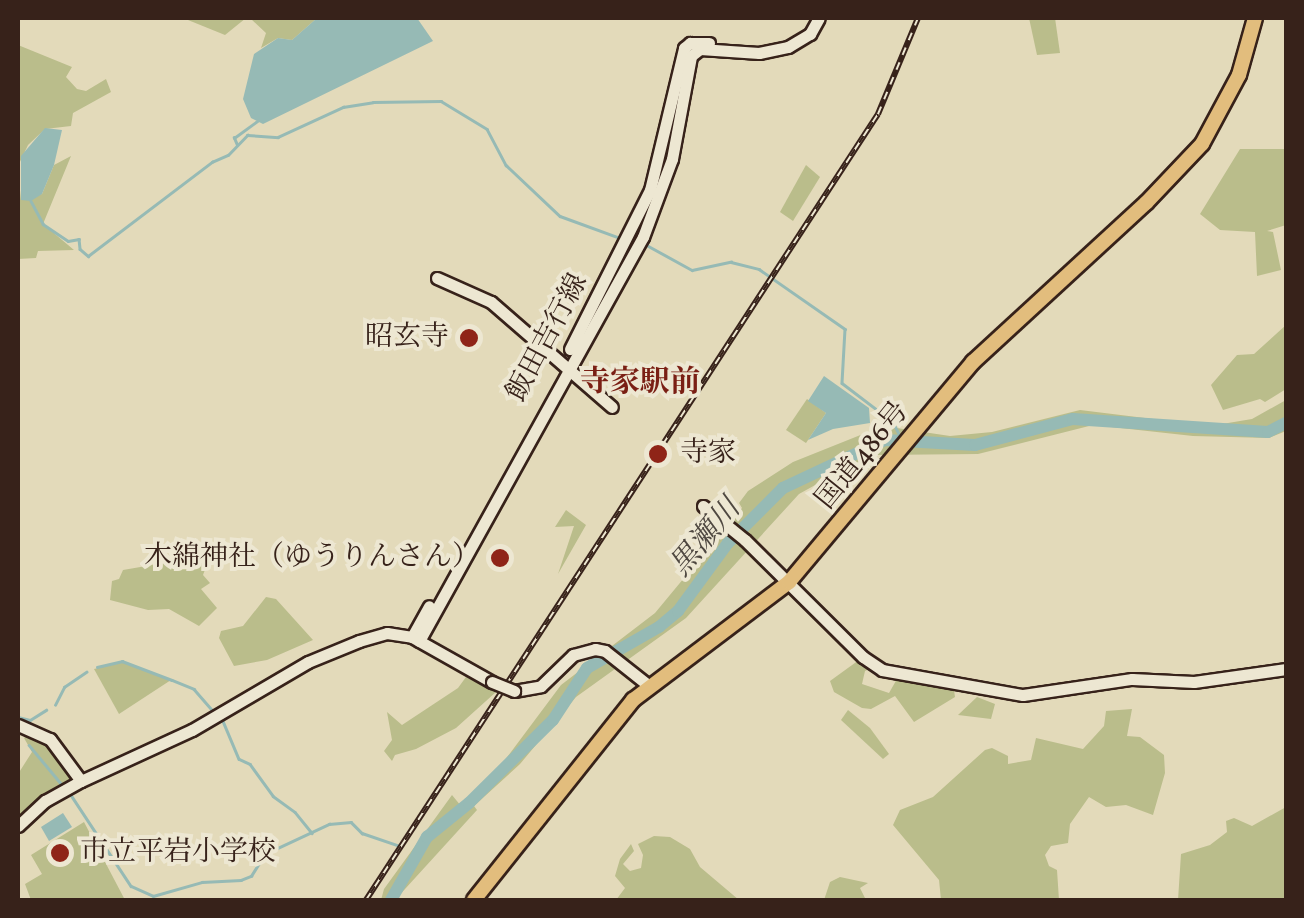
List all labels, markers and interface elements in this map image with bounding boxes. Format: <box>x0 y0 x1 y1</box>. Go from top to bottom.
street label: 飯田吉行線 <box>500 268 596 408</box>
place label: 昭玄寺 <box>365 321 449 355</box>
marker: 昭玄寺 <box>458 327 480 349</box>
district label: 寺家駅前 <box>580 365 700 401</box>
street label: 国道486号 <box>809 395 917 517</box>
place label: 寺家 <box>680 437 736 471</box>
marker: 寺家 <box>645 441 671 467</box>
water label: 黒瀬川 <box>663 492 749 584</box>
place label: 木綿神社（ゆうりんさん） <box>144 541 480 575</box>
marker: 木綿神社（ゆうりんさん） <box>489 547 511 569</box>
place label: 市立平岩小学校 <box>80 836 276 870</box>
marker: 市立平岩小学校 <box>49 842 71 864</box>

